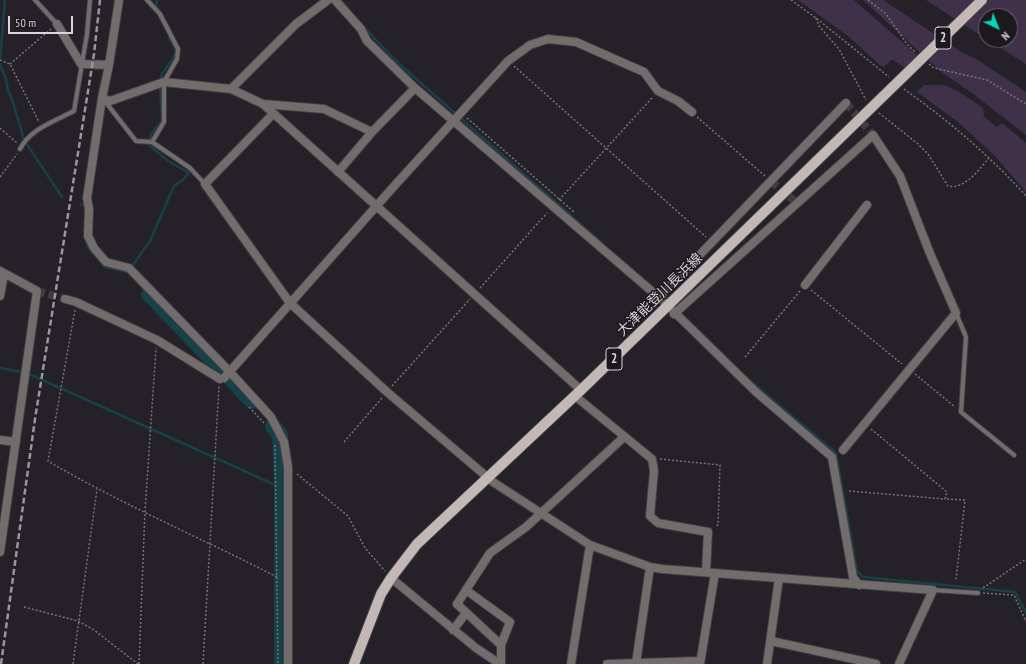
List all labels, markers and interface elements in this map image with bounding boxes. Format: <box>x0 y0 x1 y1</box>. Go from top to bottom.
scale bar <box>10 8 75 34</box>
north arrow <box>978 8 1018 48</box>
text: 50 m <box>15 15 36 30</box>
road number: 2 <box>935 27 951 49</box>
text: N <box>999 29 1012 43</box>
street label: 大津能登川長浜線 <box>614 250 706 340</box>
road number: 2 <box>606 348 622 370</box>

